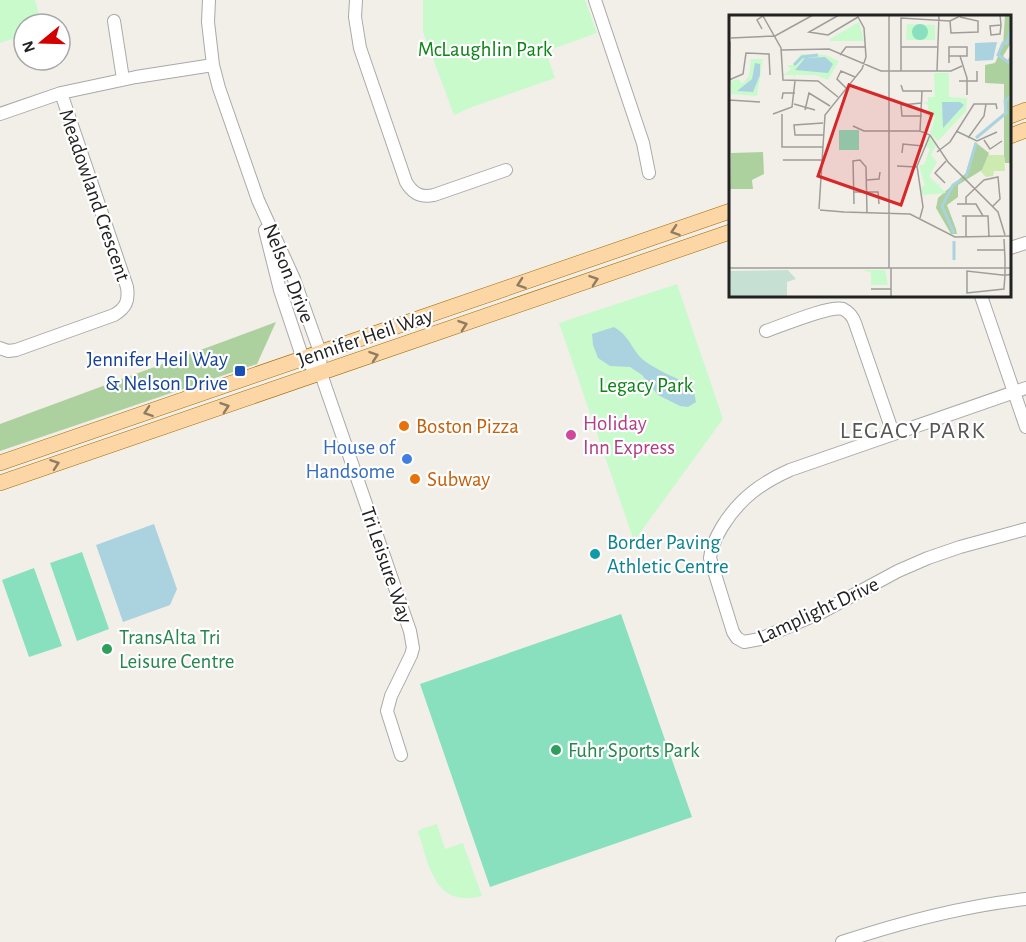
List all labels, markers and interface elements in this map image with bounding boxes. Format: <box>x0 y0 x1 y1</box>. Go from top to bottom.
north arrow <box>12 12 72 72</box>
inset map <box>729 15 1011 297</box>
text: N <box>19 39 38 54</box>
park label: McLaughlin Park <box>418 39 553 60</box>
street label: Meadowland Crescent <box>55 106 134 284</box>
street label: Nelson Drive <box>259 221 318 326</box>
one-way arrow <box>670 223 681 236</box>
one-way arrow <box>588 274 599 287</box>
one-way arrow <box>516 276 527 289</box>
street label: Jennifer Heil Way <box>295 304 436 370</box>
one-way arrow <box>457 320 467 332</box>
place label: Jennifer Heil Way & Nelson Drive <box>86 349 228 394</box>
one-way arrow <box>368 350 379 363</box>
marker: Jennifer Heil Way & Nelson Drive <box>233 364 247 378</box>
park label: Legacy Park <box>599 375 694 396</box>
one-way arrow <box>219 401 230 414</box>
one-way arrow <box>143 404 154 417</box>
place label: Holiday Inn Express <box>583 413 675 458</box>
place label: Boston Pizza <box>416 416 519 437</box>
marker: Boston Pizza <box>397 419 411 433</box>
district label: LEGACY PARK <box>840 419 986 443</box>
marker: Holiday Inn Express <box>564 428 578 442</box>
place label: House of Handsome <box>305 437 397 482</box>
marker: House of Handsome <box>400 452 414 466</box>
one-way arrow <box>49 459 60 472</box>
place label: Subway <box>427 469 490 490</box>
marker: Subway <box>408 472 422 486</box>
street label: Tri Leisure Way <box>357 504 416 626</box>
place label: Border Paving Athletic Centre <box>607 532 729 577</box>
marker: Border Paving Athletic Centre <box>588 547 602 561</box>
street label: Lamplight Drive <box>754 573 882 648</box>
place label: TransAlta Tri Leisure Centre <box>119 627 235 672</box>
marker: TransAlta Tri Leisure Centre <box>100 642 114 656</box>
place label: Fuhr Sports Park <box>568 740 700 761</box>
marker: Fuhr Sports Park <box>549 743 563 757</box>

